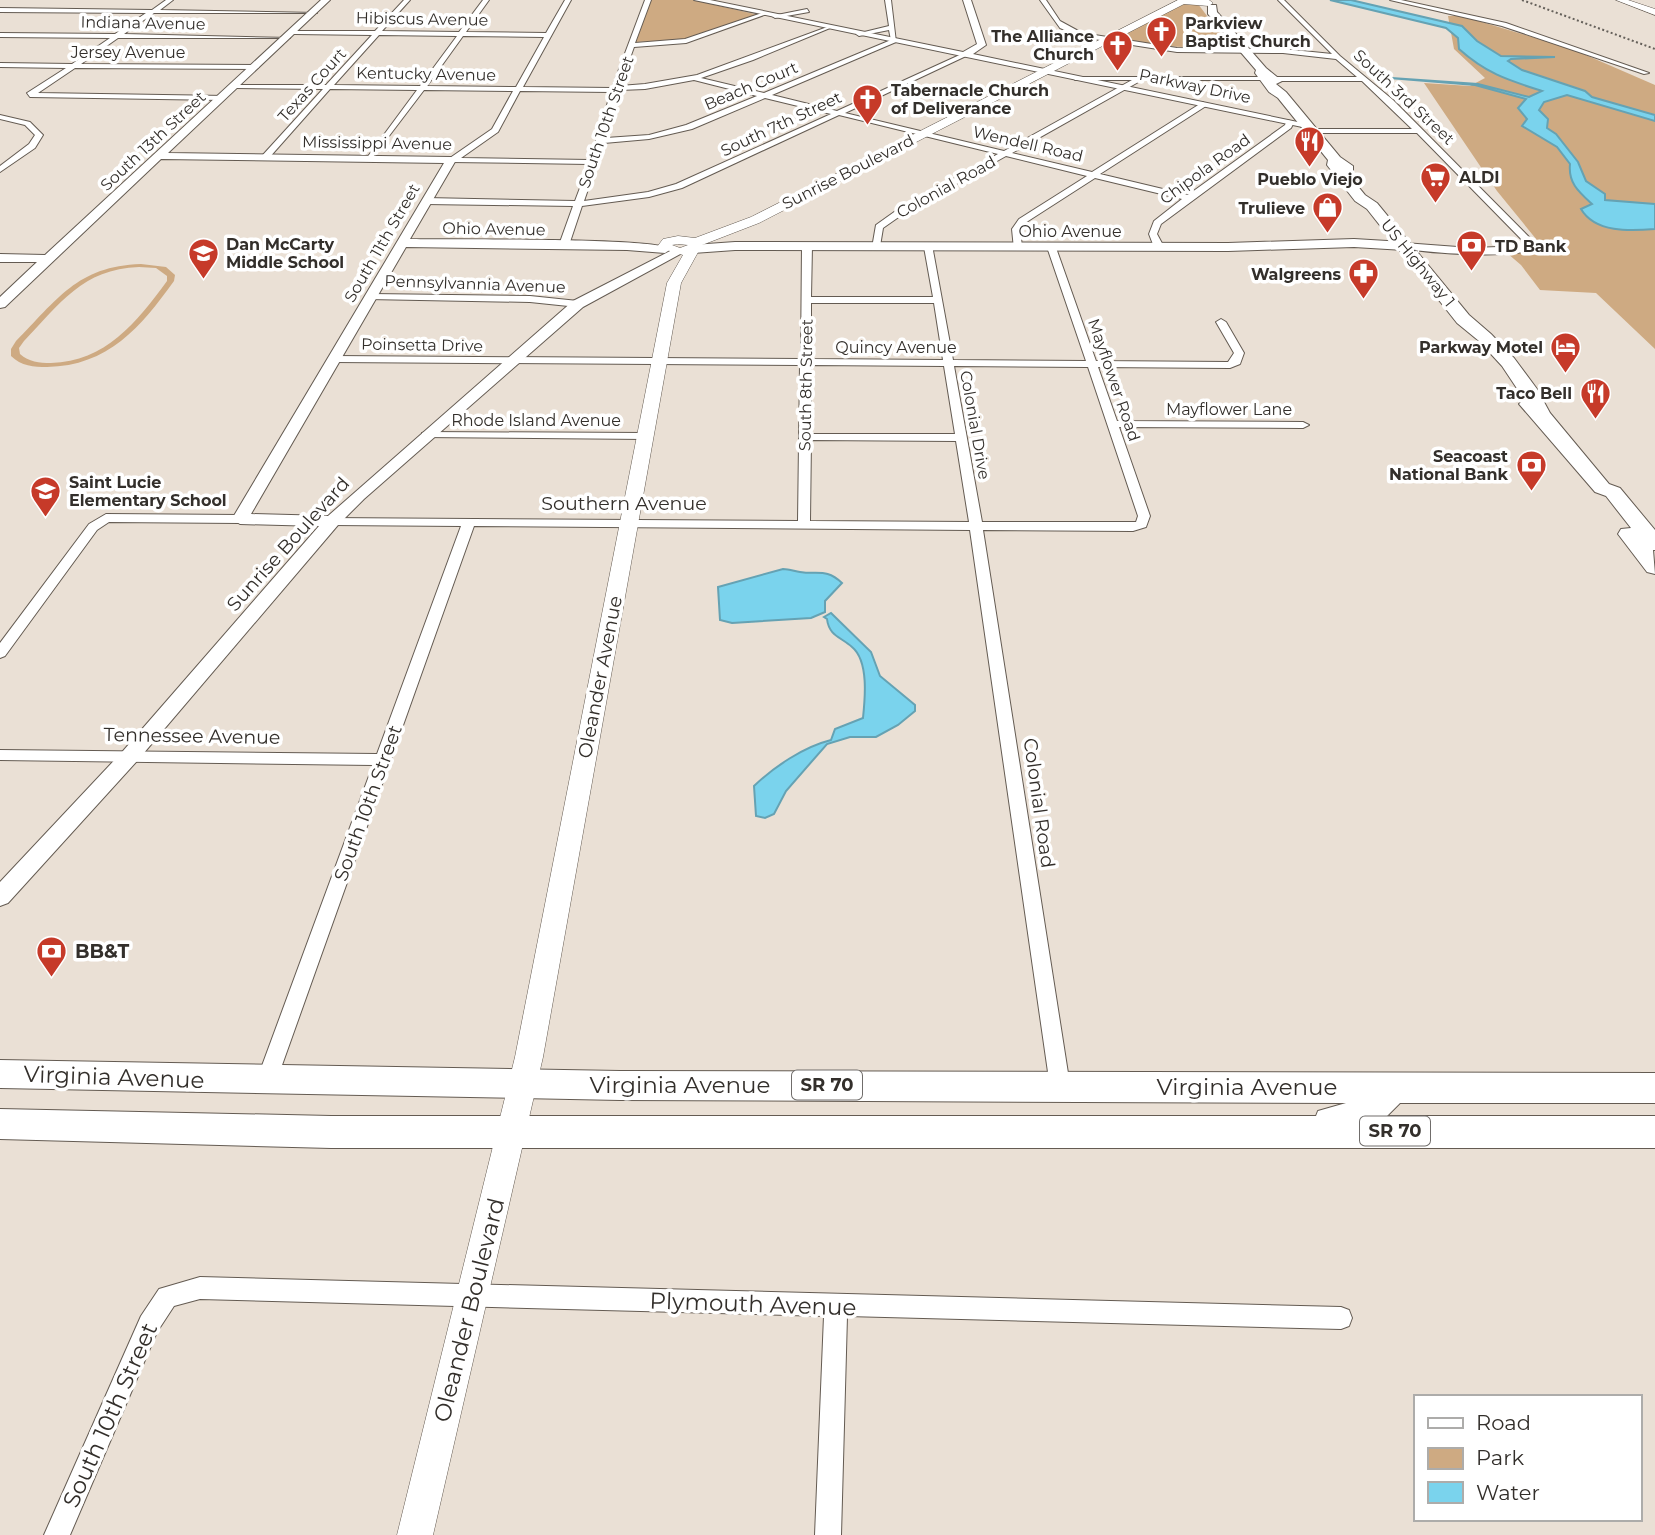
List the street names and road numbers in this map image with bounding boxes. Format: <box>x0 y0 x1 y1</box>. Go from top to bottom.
street label: Hibiscus Avenue <box>356 8 488 30</box>
street label: Indiana Avenue <box>80 12 206 34</box>
street label: Jersey Avenue <box>70 43 185 62</box>
street label: Texas Court <box>274 44 350 126</box>
street label: South 3rd Street <box>1350 45 1459 149</box>
street label: South 10th Street <box>574 53 638 191</box>
street label: Beach Court <box>701 58 801 114</box>
street label: Kentucky Avenue <box>356 63 496 85</box>
street label: Parkway Drive <box>1137 65 1253 107</box>
street label: South 13th Street <box>96 87 210 195</box>
street label: South 7th Street <box>718 87 845 160</box>
street label: Wendell Road <box>971 122 1085 166</box>
street label: Chipola Road <box>1156 130 1254 208</box>
street label: Sunrise Boulevard <box>779 131 917 213</box>
street label: Mississippi Avenue <box>302 132 452 154</box>
street label: Colonial Road <box>893 152 999 222</box>
street label: South 11th Street <box>340 180 424 306</box>
street label: US Highway 1 <box>1377 215 1459 311</box>
street label: Ohio Avenue <box>442 219 546 239</box>
street label: Ohio Avenue <box>1018 222 1122 241</box>
street label: Pennsylvannia Avenue <box>384 271 566 297</box>
street label: Mayflower Road <box>1084 316 1144 444</box>
street label: South 8th Street <box>795 318 817 451</box>
street label: Poinsetta Drive <box>361 334 483 356</box>
street label: Quincy Avenue <box>835 338 957 357</box>
street label: Colonial Drive <box>956 369 994 481</box>
street label: Mayflower Lane <box>1166 400 1292 419</box>
street label: Rhode Island Avenue <box>451 411 621 430</box>
street label: Sunrise Boulevard <box>222 472 354 616</box>
street label: Southern Avenue <box>541 492 707 515</box>
street label: Oleander Avenue <box>573 594 627 760</box>
street label: South 10th Street <box>329 722 407 884</box>
street label: Tennessee Avenue <box>103 723 281 749</box>
street label: Colonial Road <box>1019 737 1059 869</box>
street label: Virginia Avenue <box>23 1060 205 1094</box>
road number: SR 70 <box>792 1070 862 1100</box>
street label: Virginia Avenue <box>590 1071 770 1099</box>
street label: Virginia Avenue <box>1157 1073 1337 1101</box>
road number: SR 70 <box>1360 1116 1430 1146</box>
street label: Oleander Boulevard <box>428 1195 510 1425</box>
street label: Plymouth Avenue <box>649 1286 857 1322</box>
street label: South 10th Street <box>57 1318 163 1512</box>

